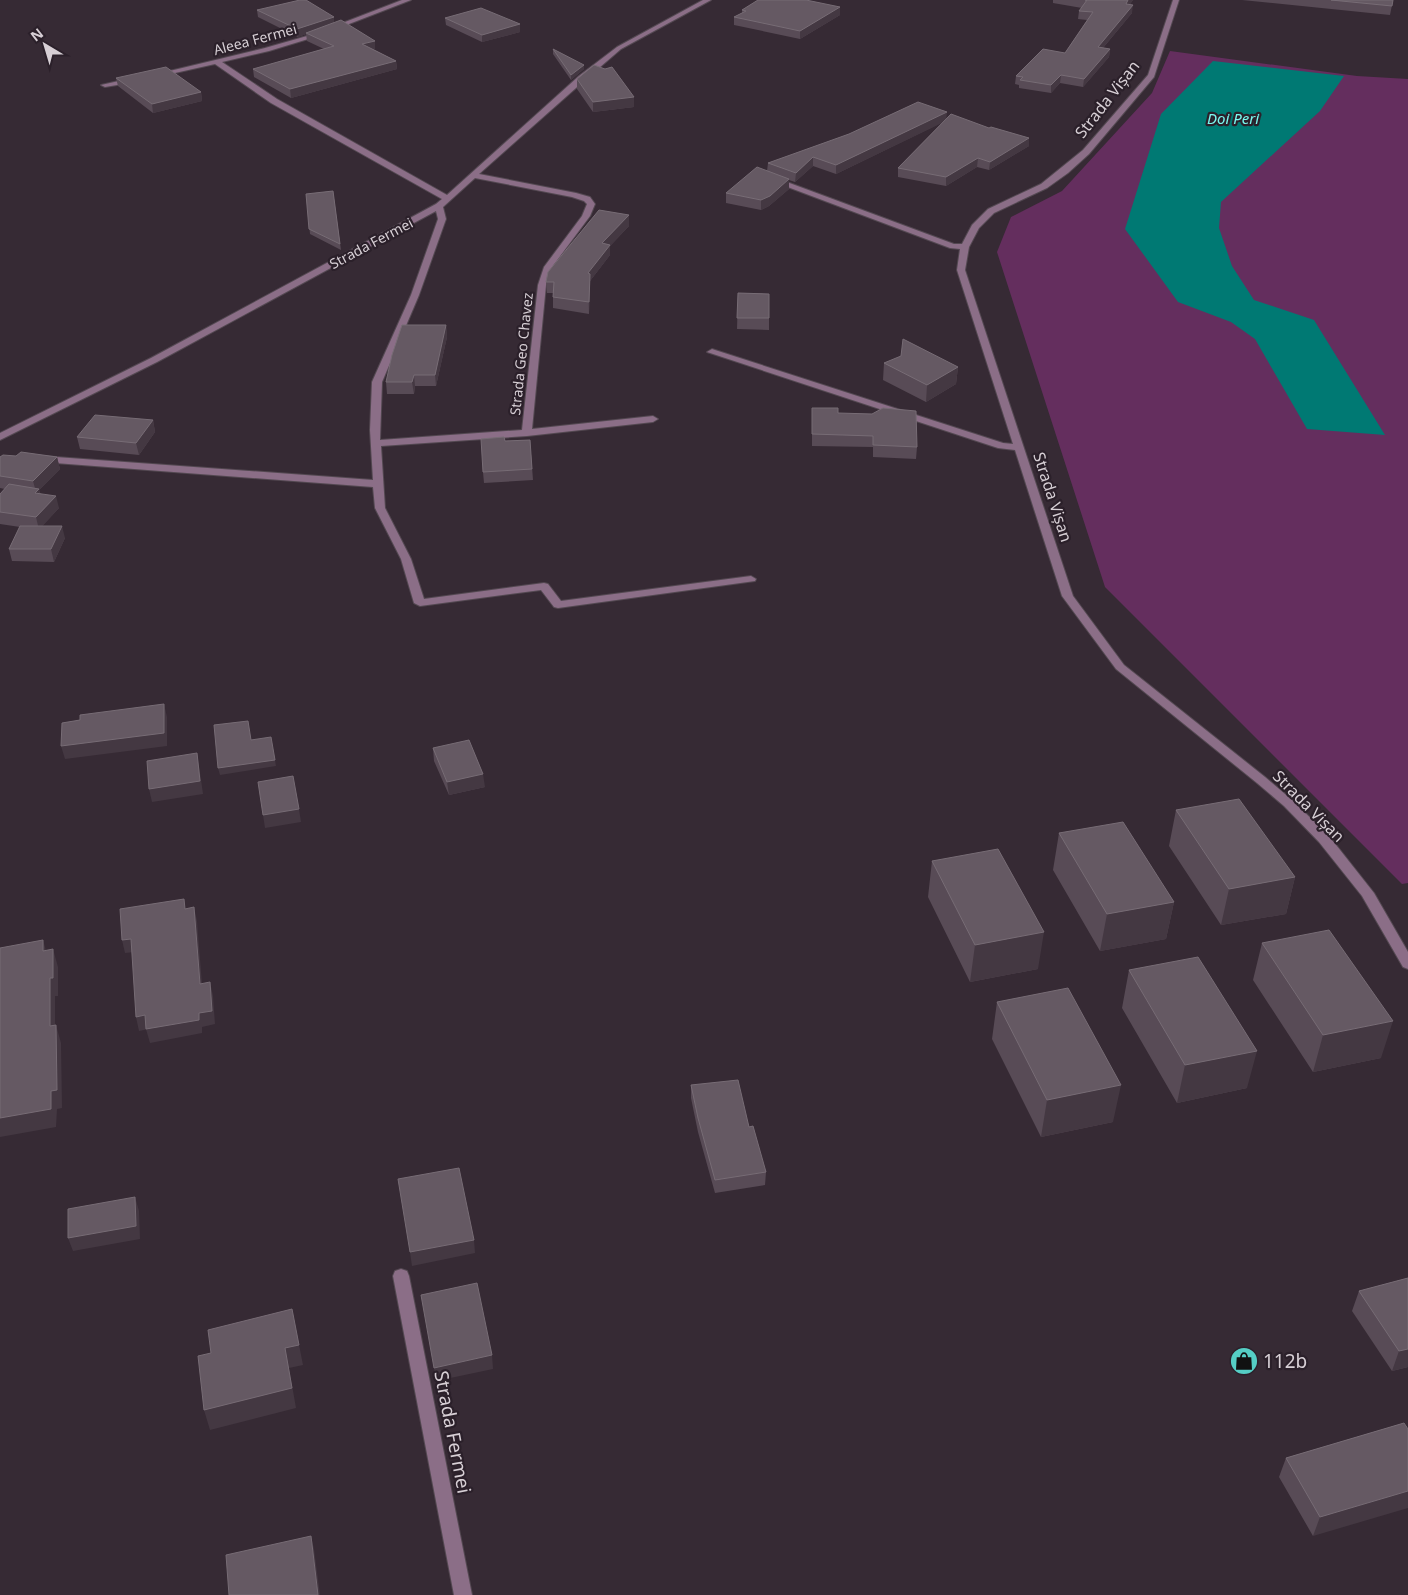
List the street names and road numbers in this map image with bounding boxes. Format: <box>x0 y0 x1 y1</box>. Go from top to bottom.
street label: Aleea Fermei <box>211 19 299 59</box>
street label: Strada Vișan <box>1070 56 1144 142</box>
street label: Strada Fermei <box>326 213 416 273</box>
street label: Strada Geo Chavez <box>505 291 537 416</box>
street label: Strada Vișan <box>1028 449 1078 545</box>
street label: Strada Vișan <box>1268 765 1350 847</box>
street label: Strada Fermei <box>428 1368 478 1496</box>

